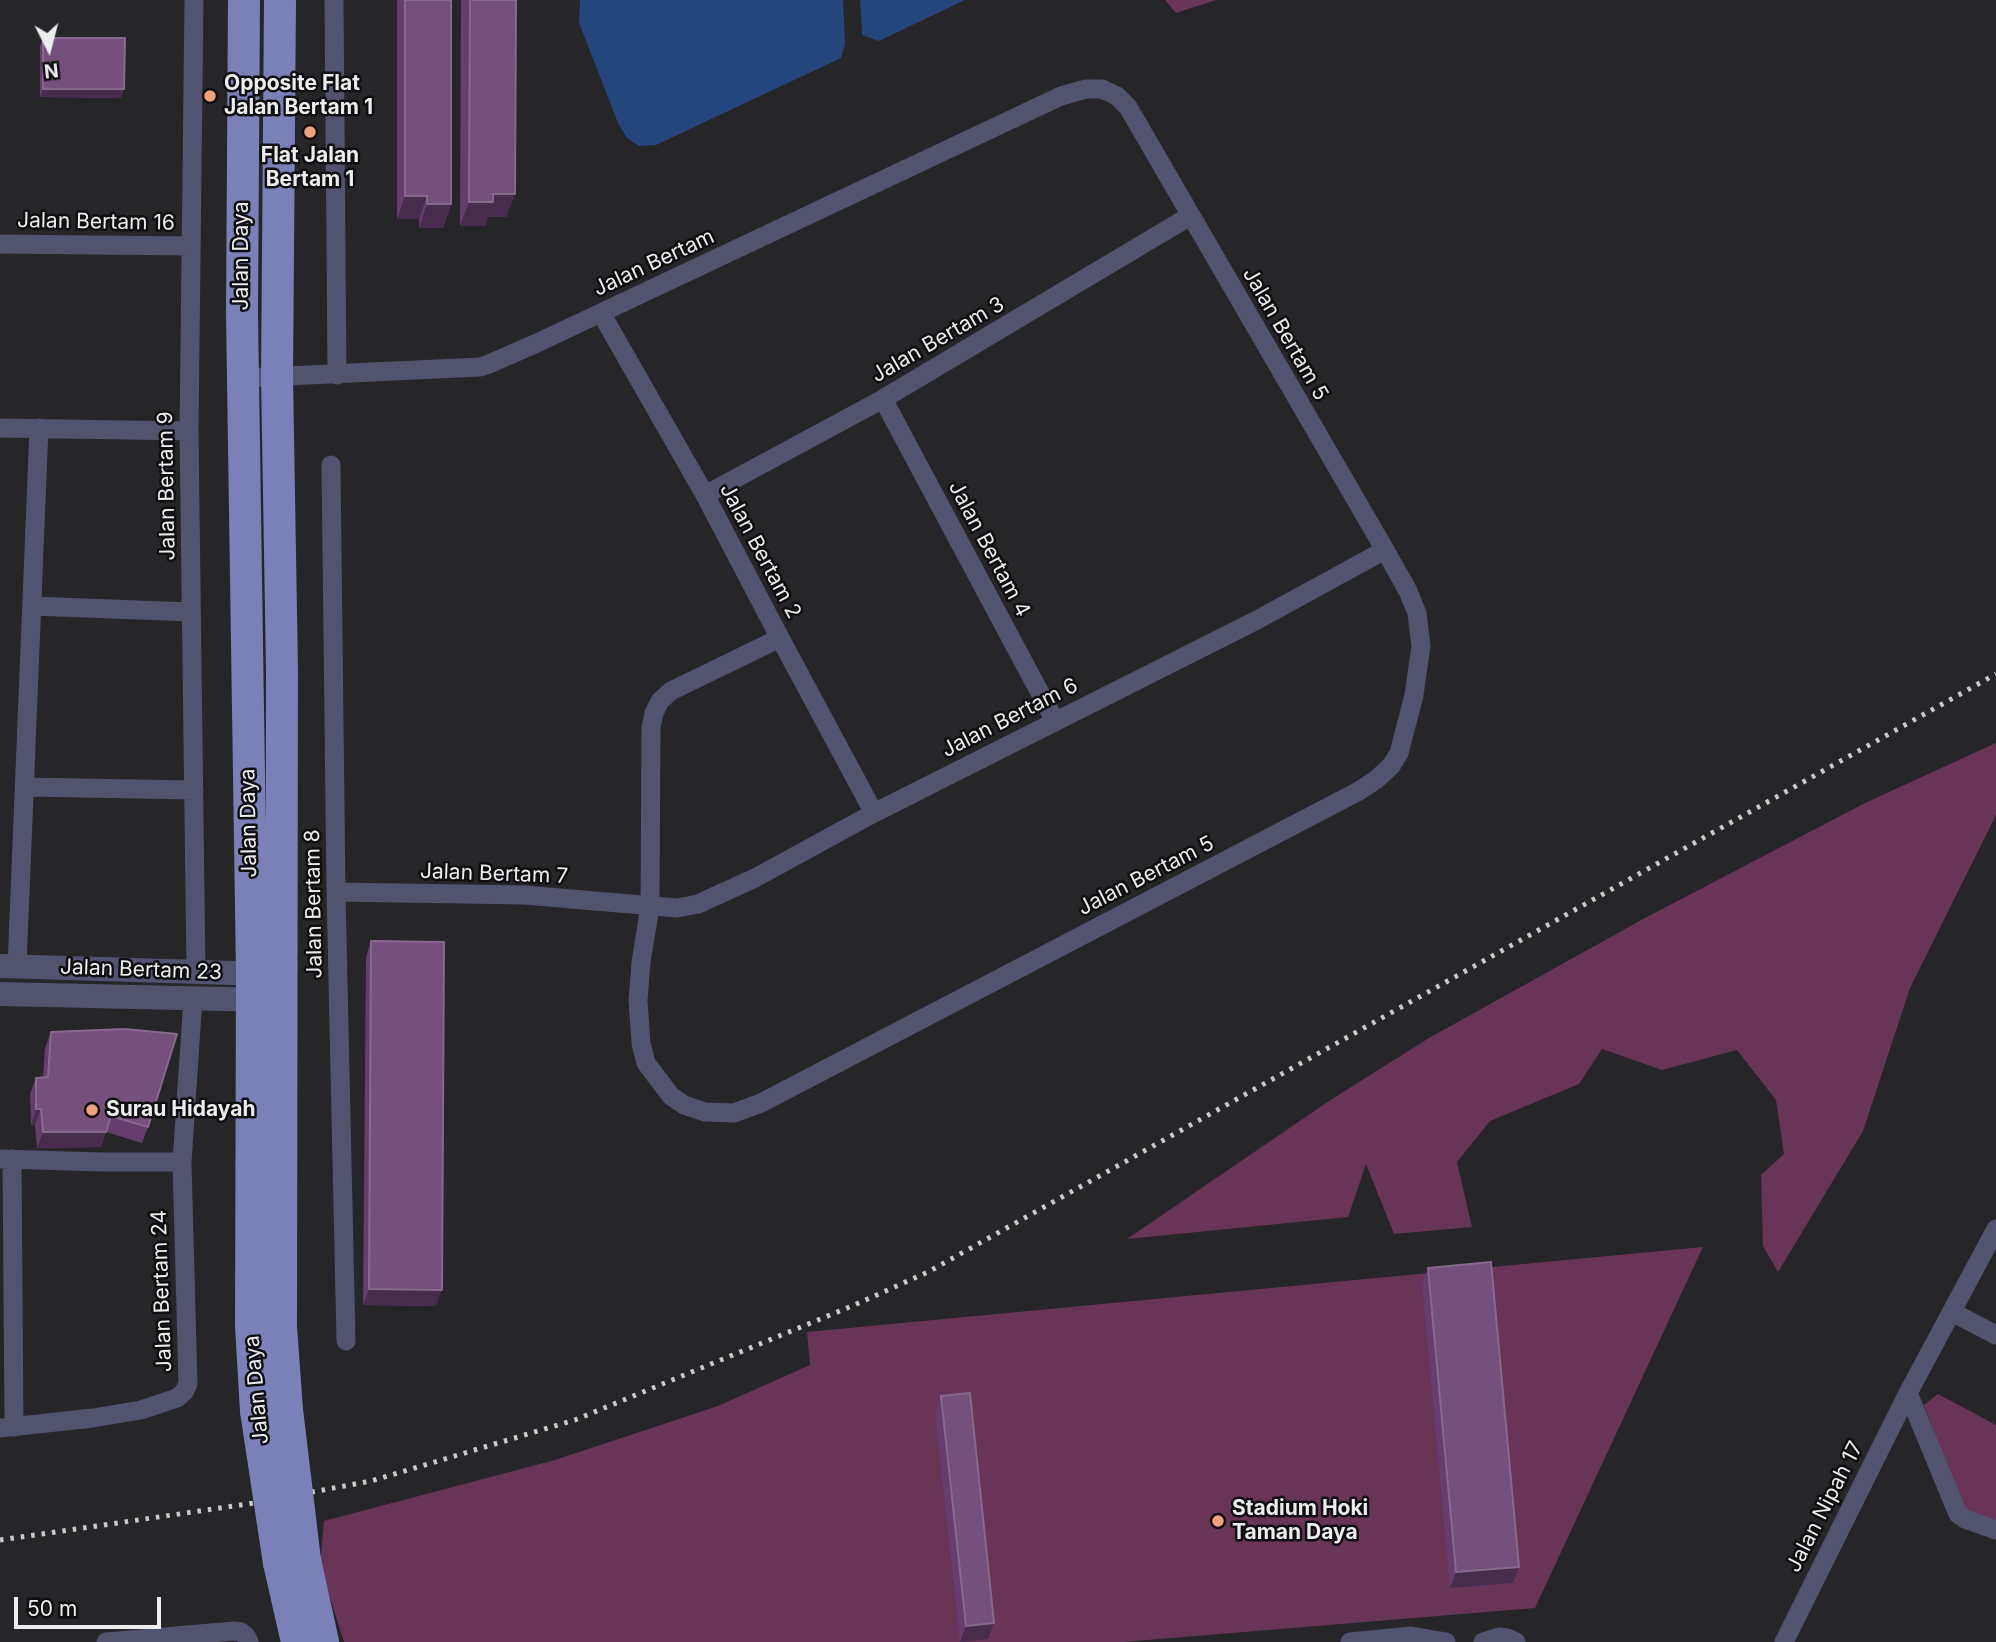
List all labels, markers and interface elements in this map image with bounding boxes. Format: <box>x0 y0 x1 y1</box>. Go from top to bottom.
north arrow <box>14 14 84 84</box>
text: N <box>43 58 60 83</box>
place label: Opposite Flat Jalan Bertam 1 <box>224 71 373 121</box>
marker: Opposite Flat Jalan Bertam 1 <box>202 88 218 104</box>
marker: Flat Jalan Bertam 1 <box>302 124 318 140</box>
place label: Flat Jalan Bertam 1 <box>261 143 359 193</box>
street label: Jalan Daya <box>229 201 255 311</box>
street label: Jalan Bertam 16 <box>17 208 175 236</box>
street label: Jalan Bertam <box>590 224 718 302</box>
street label: Jalan Bertam 5 <box>1237 263 1333 405</box>
street label: Jalan Bertam 3 <box>867 292 1009 388</box>
street label: Jalan Bertam 9 <box>153 411 181 561</box>
street label: Jalan Bertam 4 <box>943 477 1035 621</box>
street label: Jalan Bertam 2 <box>714 479 806 623</box>
street label: Jalan Bertam 6 <box>938 673 1082 763</box>
street label: Jalan Daya <box>235 768 263 878</box>
street label: Jalan Bertam 8 <box>300 829 328 979</box>
street label: Jalan Bertam 5 <box>1074 831 1218 921</box>
street label: Jalan Bertam 7 <box>420 859 568 889</box>
street label: Jalan Bertam 23 <box>60 955 222 985</box>
place label: Surau Hidayah <box>106 1097 255 1123</box>
marker: Surau Hidayah <box>84 1102 100 1118</box>
street label: Jalan Bertam 24 <box>147 1209 177 1373</box>
street label: Jalan Daya <box>240 1335 274 1445</box>
street label: Jalan Nipah 17 <box>1781 1437 1869 1577</box>
place label: Stadium Hoki Taman Daya <box>1232 1496 1368 1546</box>
marker: Stadium Hoki Taman Daya <box>1210 1513 1226 1529</box>
scale bar <box>18 1582 164 1626</box>
text: 50 m <box>27 1596 77 1621</box>

